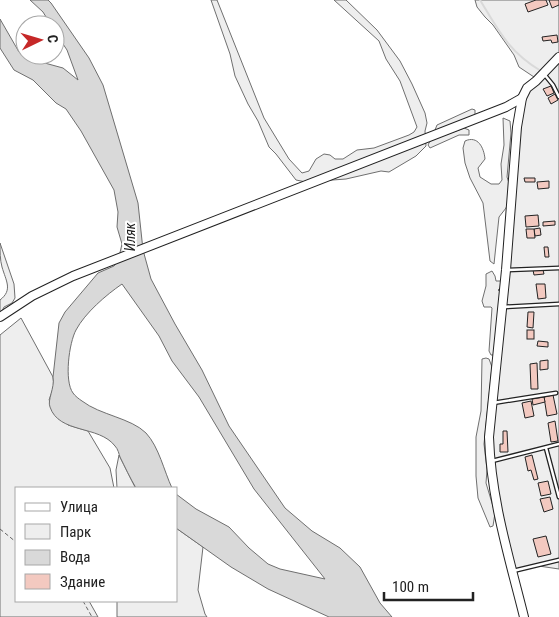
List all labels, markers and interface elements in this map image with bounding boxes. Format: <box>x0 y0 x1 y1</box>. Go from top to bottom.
north arrow <box>15 15 65 65</box>
text: С <box>45 34 61 44</box>
water label: Иляк <box>122 222 138 251</box>
legend <box>15 487 178 602</box>
text: Улица <box>60 498 98 516</box>
text: Парк <box>60 523 91 541</box>
text: Вода <box>60 548 90 566</box>
scale bar <box>384 570 473 602</box>
text: Здание <box>60 573 105 591</box>
text: 100 m <box>392 578 429 596</box>

